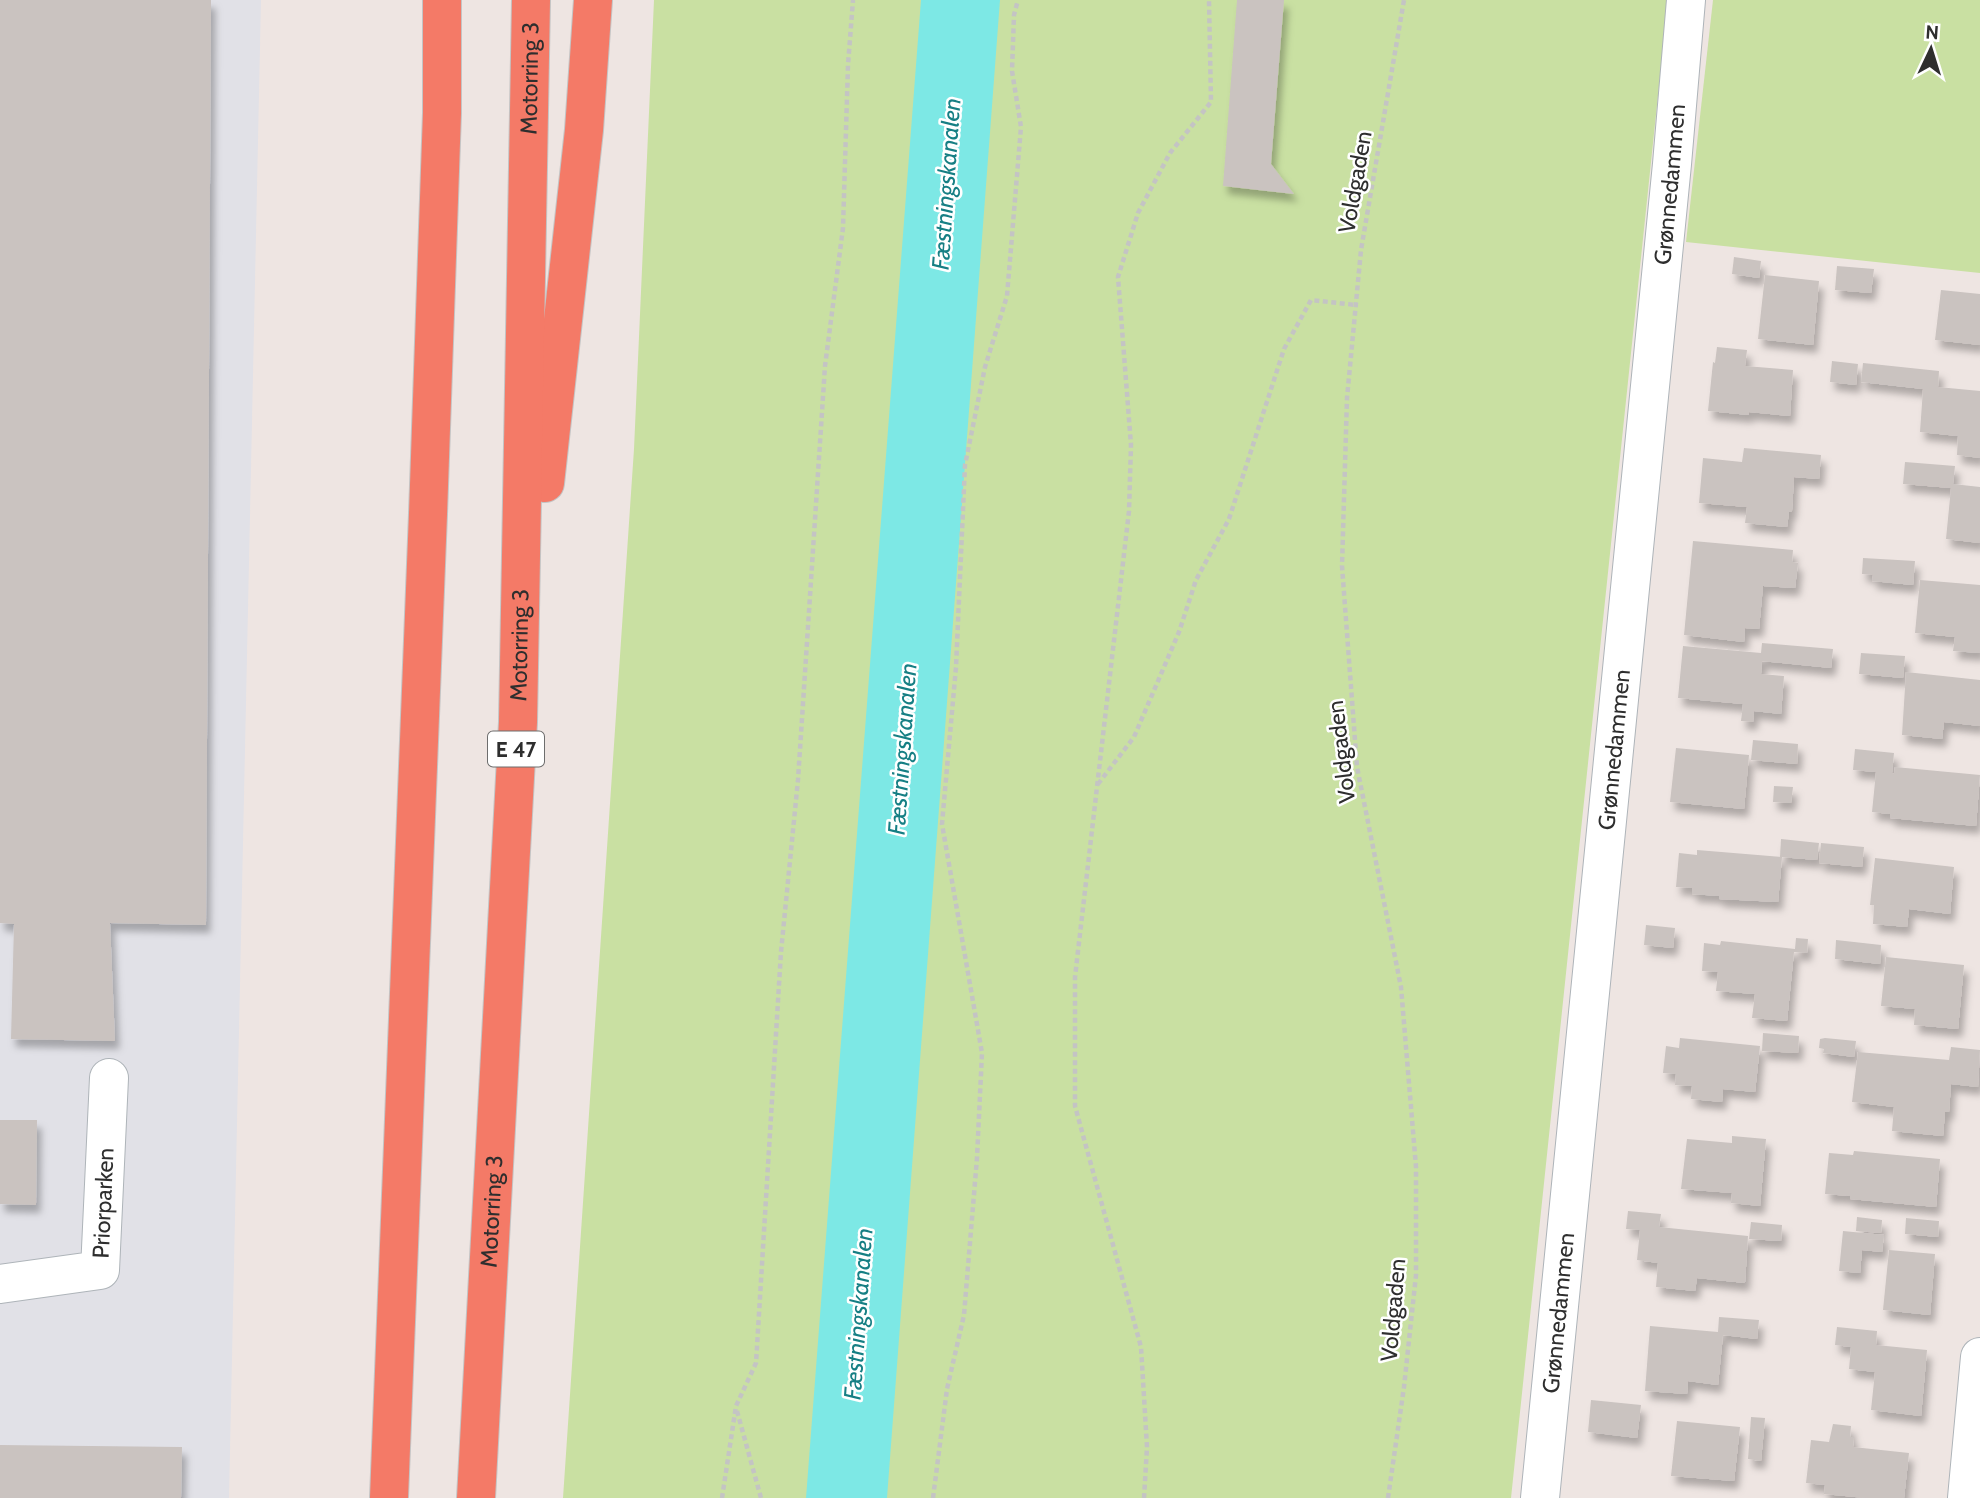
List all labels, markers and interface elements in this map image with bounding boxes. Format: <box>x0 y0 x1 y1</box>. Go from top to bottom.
north arrow <box>1896 14 1966 84</box>
text: N <box>1925 21 1940 44</box>
street label: Motorring 3 <box>515 22 545 135</box>
water label: Fæstningskanalen <box>926 97 966 271</box>
street label: Grønnedammen <box>1648 103 1691 266</box>
street label: Voldgaden <box>1332 129 1378 235</box>
street label: Motorring 3 <box>504 589 534 702</box>
water label: Fæstningskanalen <box>882 662 922 836</box>
street label: Grønnedammen <box>1592 668 1636 831</box>
street label: Voldgaden <box>1321 699 1361 805</box>
road number: E 47 <box>488 732 544 766</box>
street label: Priorparken <box>87 1147 120 1259</box>
street label: Motorring 3 <box>474 1154 509 1268</box>
water label: Fæstningskanalen <box>838 1227 878 1401</box>
street label: Grønnedammen <box>1536 1231 1580 1395</box>
street label: Voldgaden <box>1375 1257 1411 1363</box>

